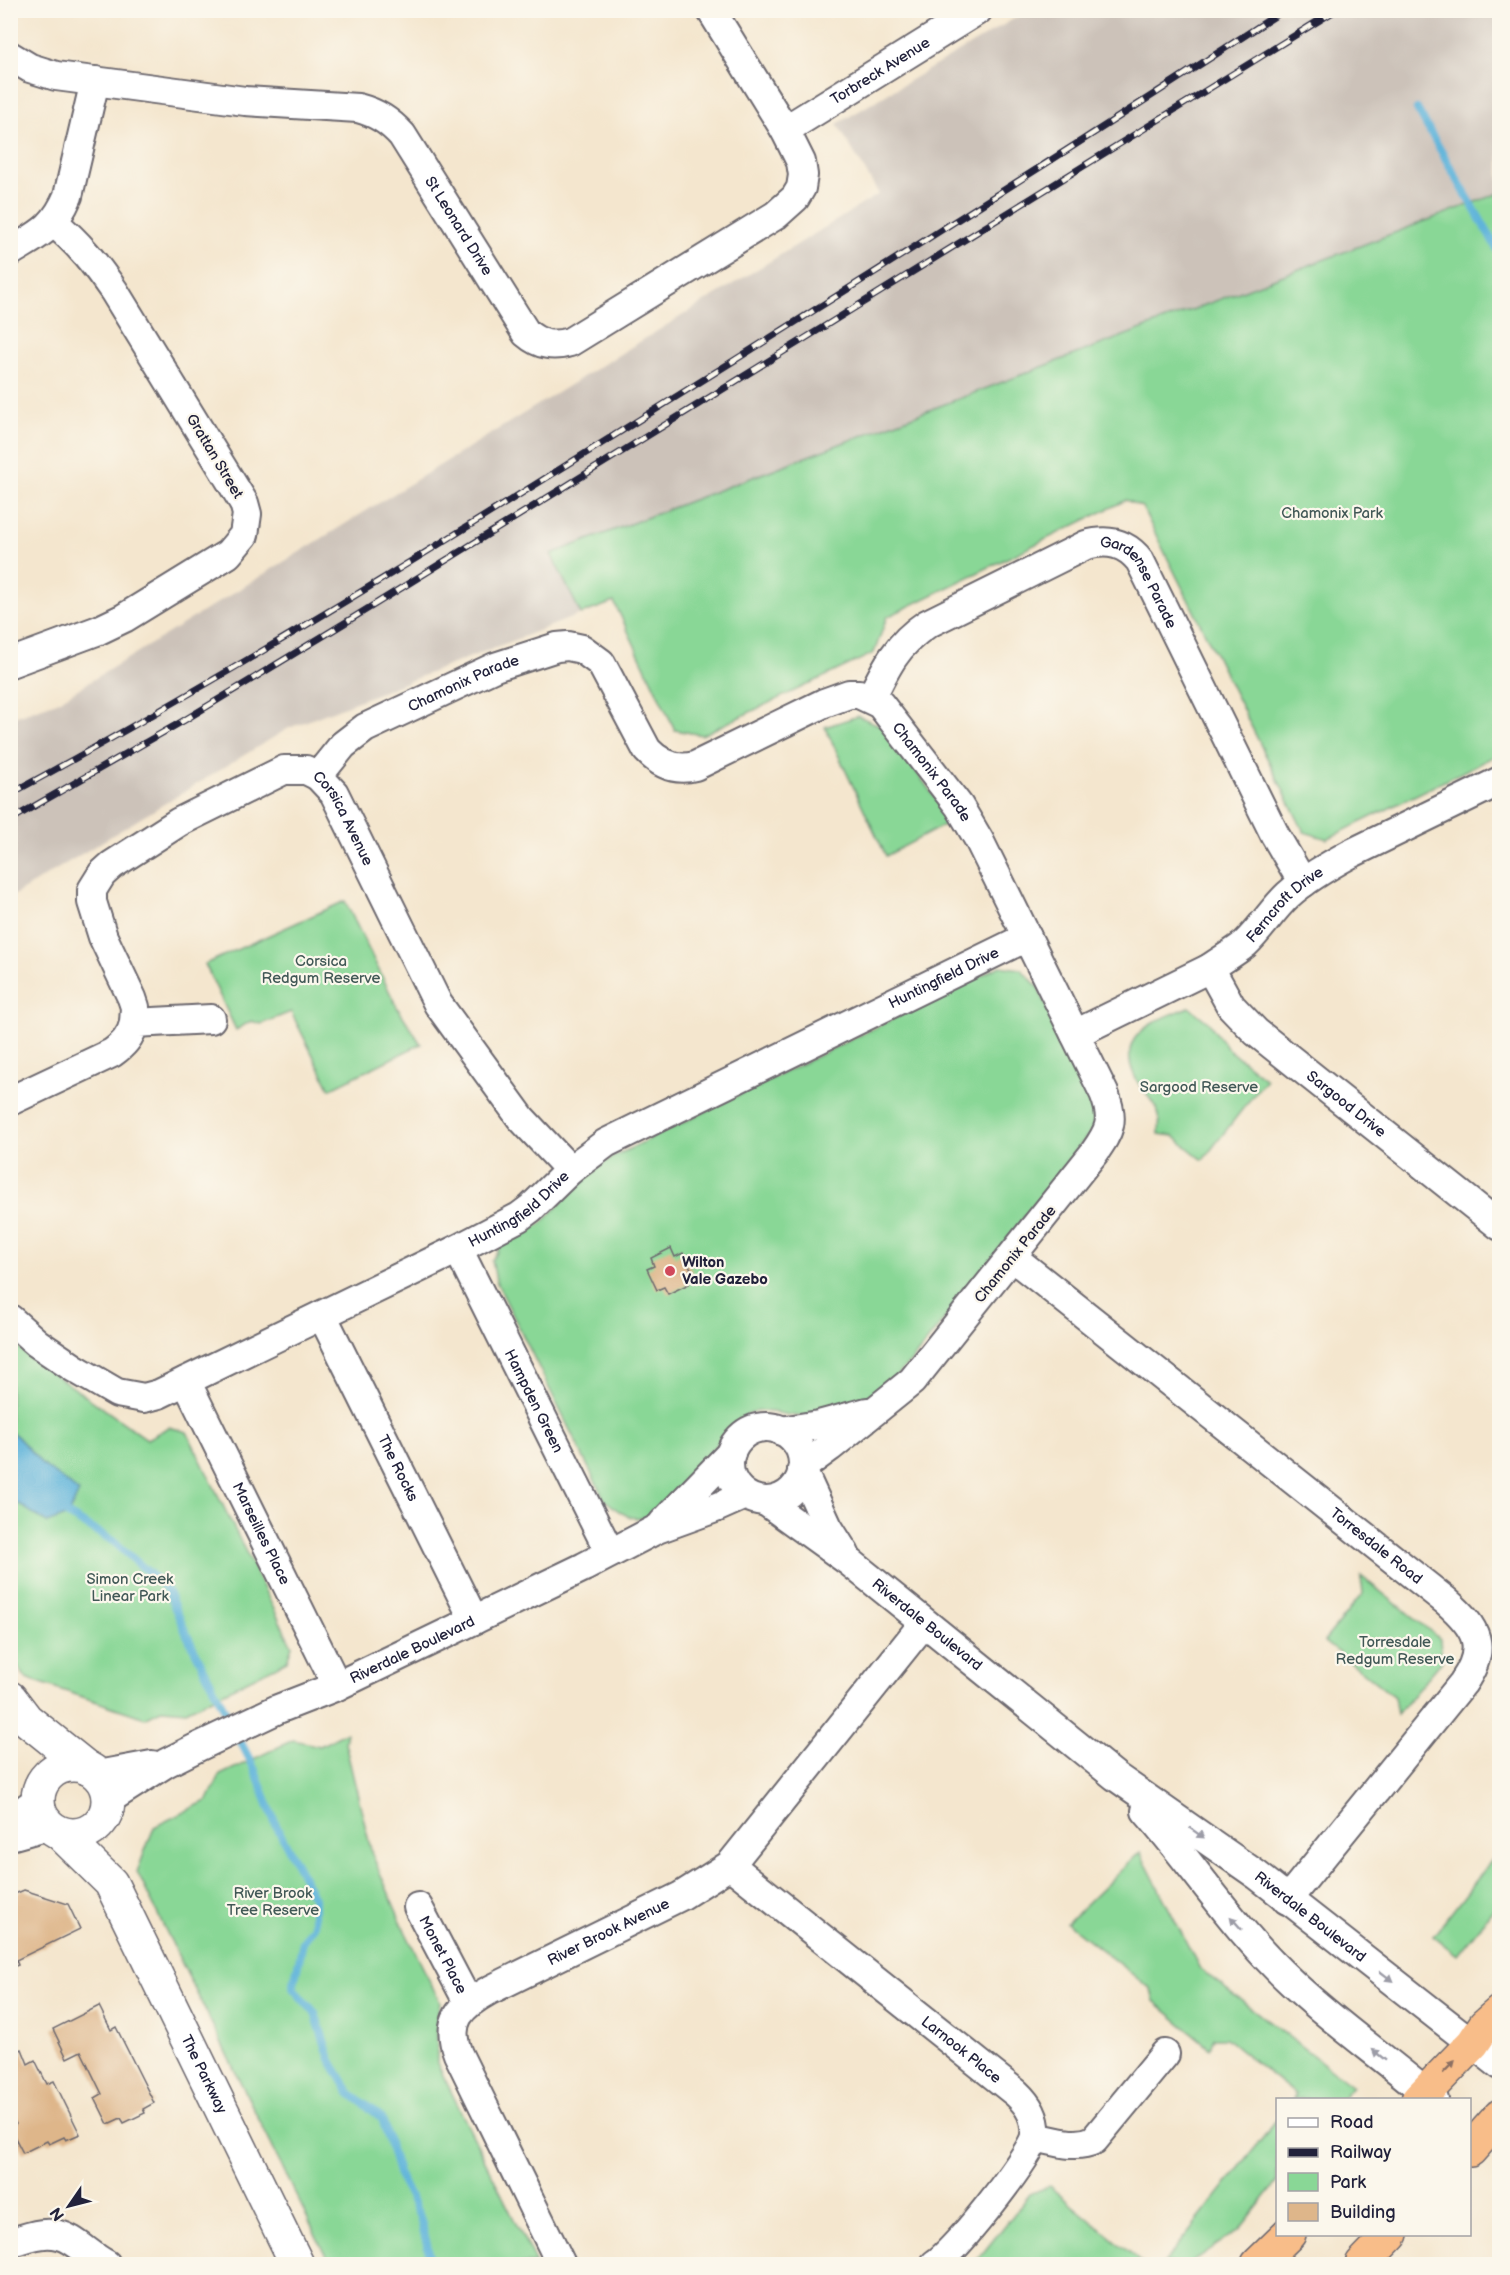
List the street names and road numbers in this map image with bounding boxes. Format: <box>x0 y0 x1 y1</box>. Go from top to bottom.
street label: Torbreck Avenue <box>827 33 934 109</box>
street label: St Leonard Drive <box>420 173 497 279</box>
street label: Grattan Street <box>182 410 248 502</box>
street label: Gardense Parade <box>1100 533 1181 632</box>
street label: Chamonix Parade <box>405 651 522 716</box>
street label: Chamonix Parade <box>888 719 975 825</box>
street label: Corsica Avenue <box>308 767 377 869</box>
street label: Ferncroft Drive <box>1242 863 1327 947</box>
street label: Huntingfield Drive <box>886 943 1002 1013</box>
street label: Sargood Drive <box>1302 1067 1390 1142</box>
street label: Huntingfield Drive <box>465 1167 574 1252</box>
street label: Chamonix Parade <box>970 1202 1061 1307</box>
street label: Hampden Green <box>500 1346 567 1456</box>
street label: The Rocks <box>373 1432 423 1505</box>
street label: Marseilles Place <box>228 1479 294 1588</box>
street label: Torresdale Road <box>1326 1504 1426 1589</box>
street label: Riverdale Boulevard <box>868 1575 986 1675</box>
street label: Riverdale Boulevard <box>347 1612 478 1688</box>
street label: Riverdale Boulevard <box>1250 1868 1370 1967</box>
street label: River Brook Avenue <box>545 1894 673 1970</box>
street label: Monet Place <box>414 1913 471 1997</box>
street label: Larnook Place <box>917 2012 1005 2088</box>
street label: The Parkway <box>177 2032 231 2117</box>

